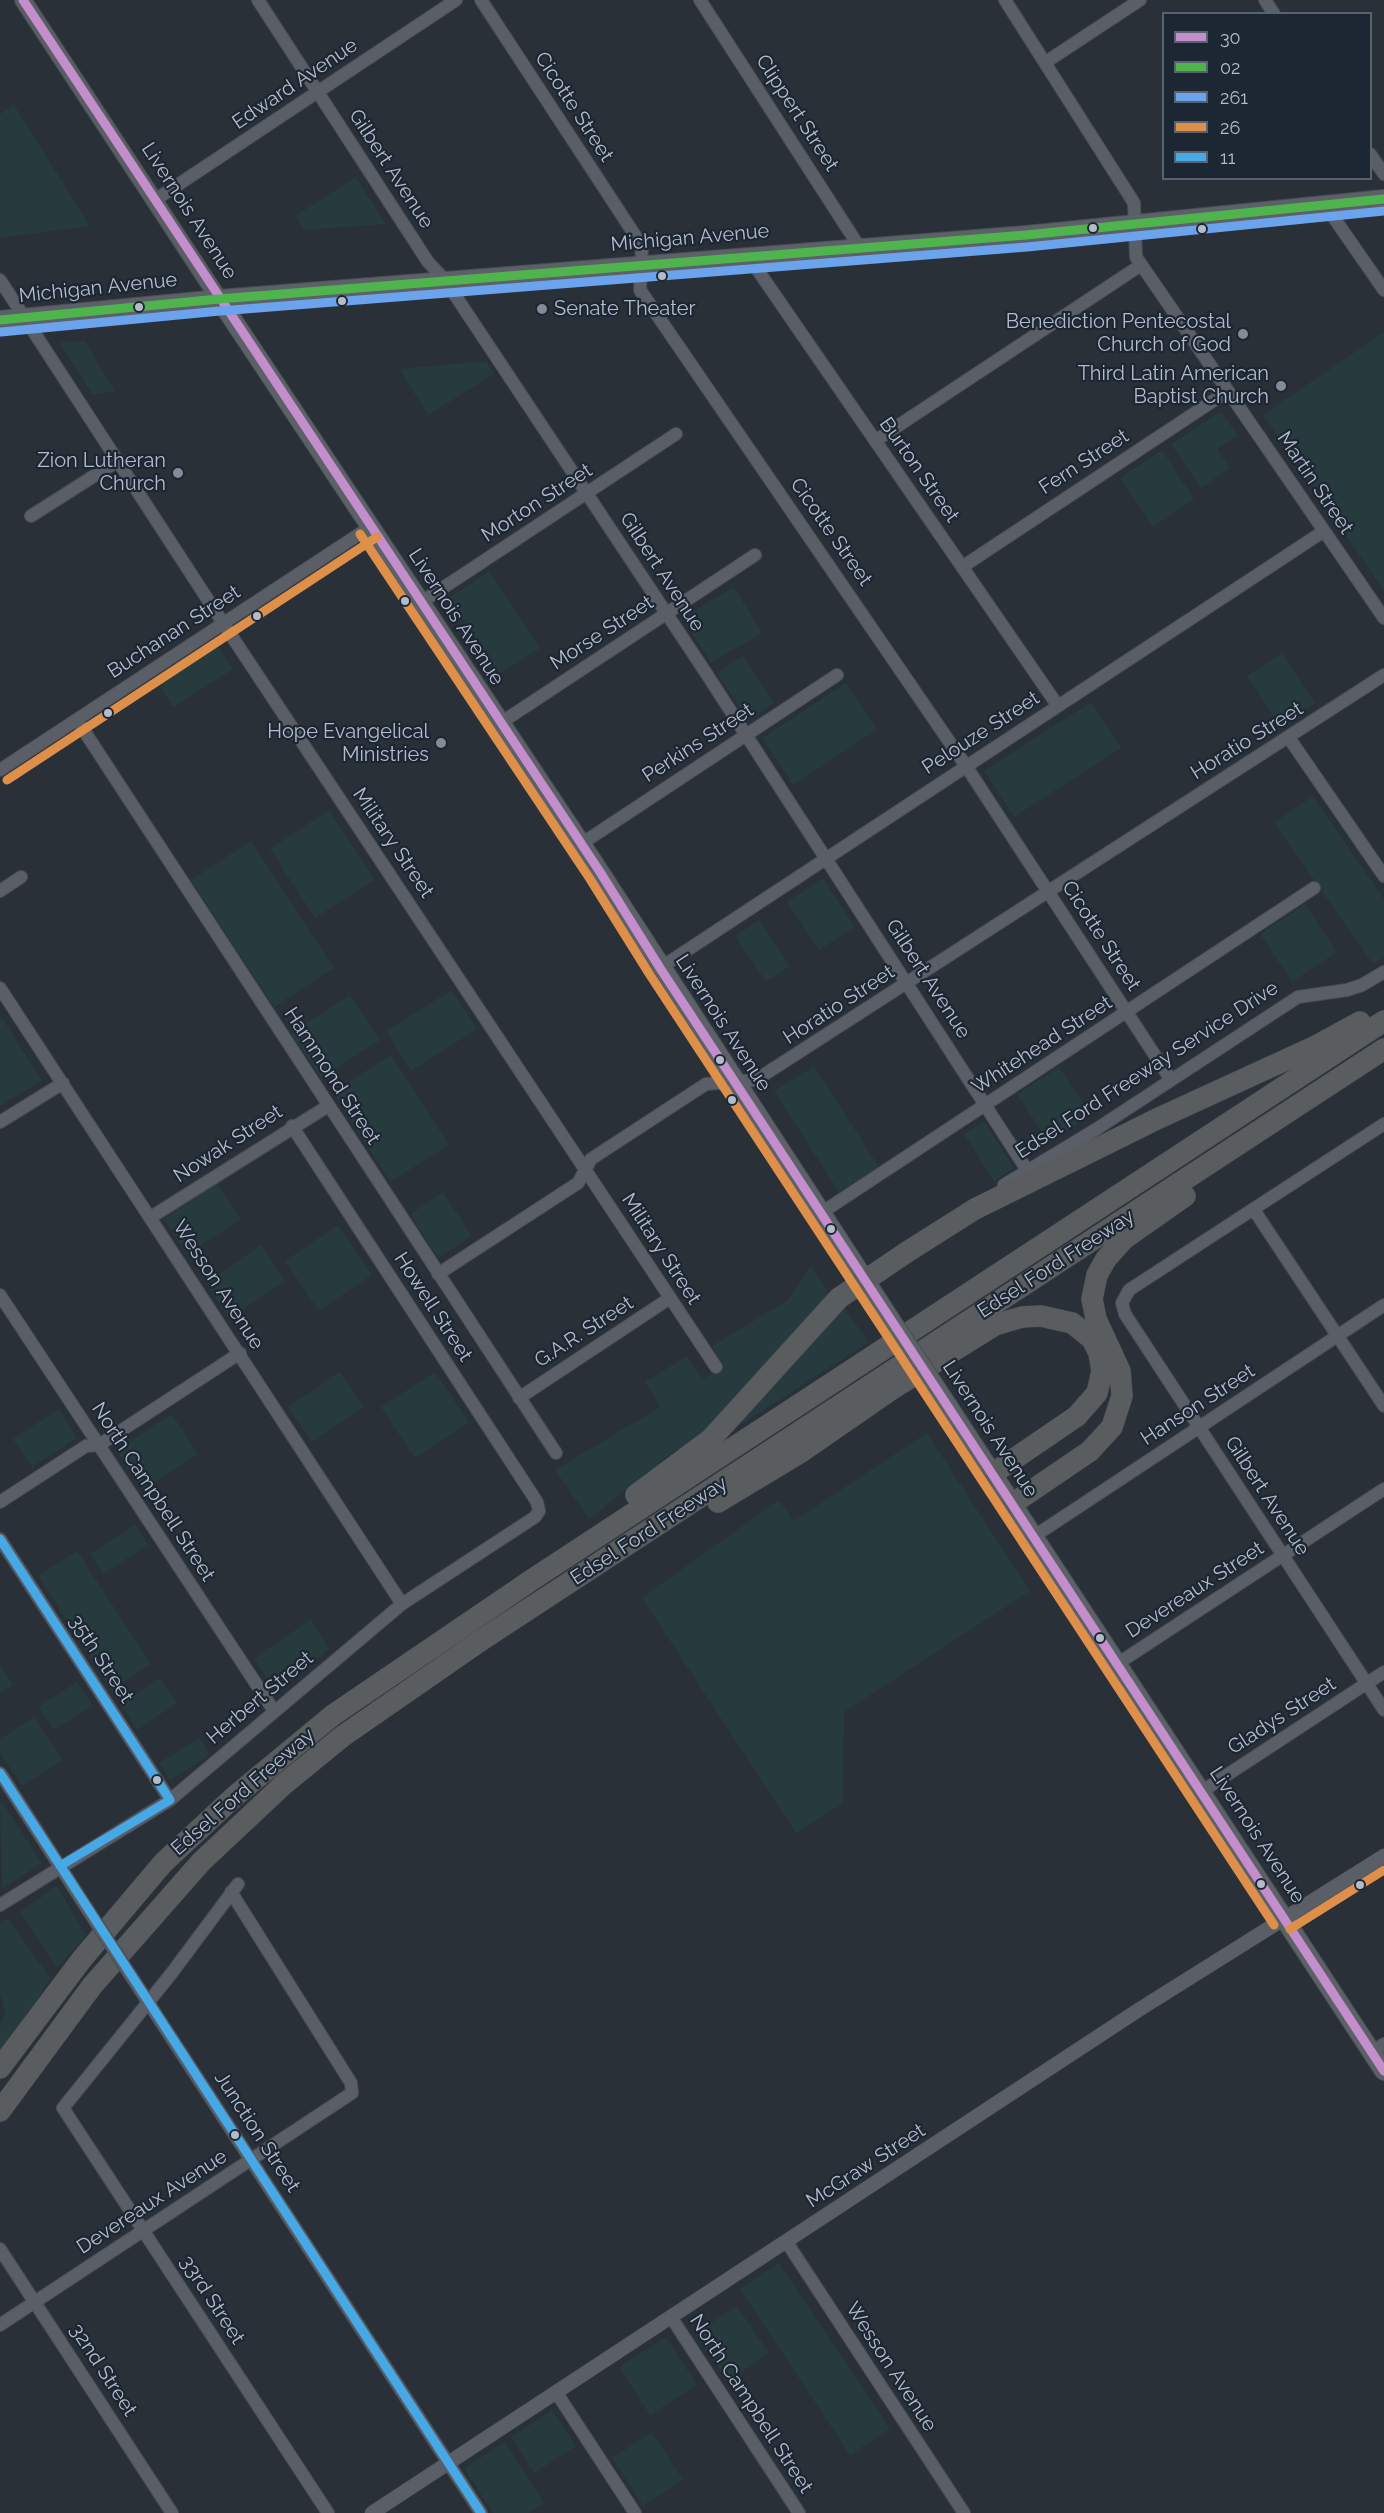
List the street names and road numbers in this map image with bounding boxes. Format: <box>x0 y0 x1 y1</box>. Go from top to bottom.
street label: Edward Avenue <box>228 33 362 135</box>
street label: Cicotte Street <box>530 48 618 166</box>
street label: Clippert Street <box>750 50 844 176</box>
street label: Gilbert Avenue <box>344 105 438 233</box>
street label: Livernois Avenue <box>136 138 242 284</box>
street label: Michigan Avenue <box>610 219 770 257</box>
street label: Michigan Avenue <box>18 268 178 308</box>
street label: Burton Street <box>874 413 964 527</box>
street label: Fern Street <box>1035 424 1133 500</box>
street label: Martin Street <box>1272 427 1358 539</box>
street label: Morton Street <box>477 458 597 548</box>
street label: Cicotte Street <box>785 473 877 591</box>
street label: Gilbert Avenue <box>615 508 709 636</box>
street label: Livernois Avenue <box>403 544 509 690</box>
street label: Buchanan Street <box>103 580 245 684</box>
street label: Morse Street <box>546 591 658 675</box>
street label: Pelouze Street <box>918 686 1044 780</box>
street label: Horatio Street <box>1186 697 1308 785</box>
street label: Perkins Street <box>638 698 758 788</box>
street label: Military Street <box>347 783 439 903</box>
street label: Cicotte Street <box>1057 877 1145 995</box>
street label: Gilbert Avenue <box>881 915 975 1043</box>
street label: Livernois Avenue <box>670 950 776 1096</box>
street label: Horatio Street <box>779 960 899 1050</box>
street label: Edsel Ford Freeway Service Drive <box>1011 976 1283 1164</box>
street label: Whitehead Street <box>967 991 1117 1099</box>
street label: Hammond Street <box>279 1003 385 1149</box>
street label: Nowak Street <box>169 1100 287 1188</box>
street label: Military Street <box>616 1189 706 1309</box>
street label: Edsel Ford Freeway <box>973 1204 1139 1324</box>
street label: Wesson Avenue <box>167 1216 269 1354</box>
street label: Howell Street <box>389 1248 477 1366</box>
street label: G.A.R. Street <box>530 1291 638 1373</box>
street label: Livernois Avenue <box>937 1356 1043 1502</box>
street label: Hanson Street <box>1137 1359 1259 1451</box>
street label: North Campbell Street <box>86 1398 220 1586</box>
street label: Gilbert Avenue <box>1220 1432 1314 1560</box>
street label: Edsel Ford Freeway <box>566 1471 732 1591</box>
street label: Devereaux Street <box>1122 1536 1268 1644</box>
street label: 35th Street <box>64 1610 138 1708</box>
street label: Herbert Street <box>202 1646 318 1750</box>
street label: Gladys Street <box>1224 1672 1340 1760</box>
street label: Edsel Ford Freeway <box>166 1723 320 1861</box>
street label: Livernois Avenue <box>1204 1762 1310 1908</box>
street label: Junction Street <box>209 2067 305 2197</box>
street label: McGraw Street <box>802 2119 930 2213</box>
street label: Devereaux Avenue <box>72 2144 232 2260</box>
street label: 33rd Street <box>174 2251 250 2349</box>
street label: Wesson Avenue <box>840 2298 942 2436</box>
street label: North Campbell Street <box>684 2310 818 2498</box>
street label: 32nd Street <box>64 2319 142 2421</box>

